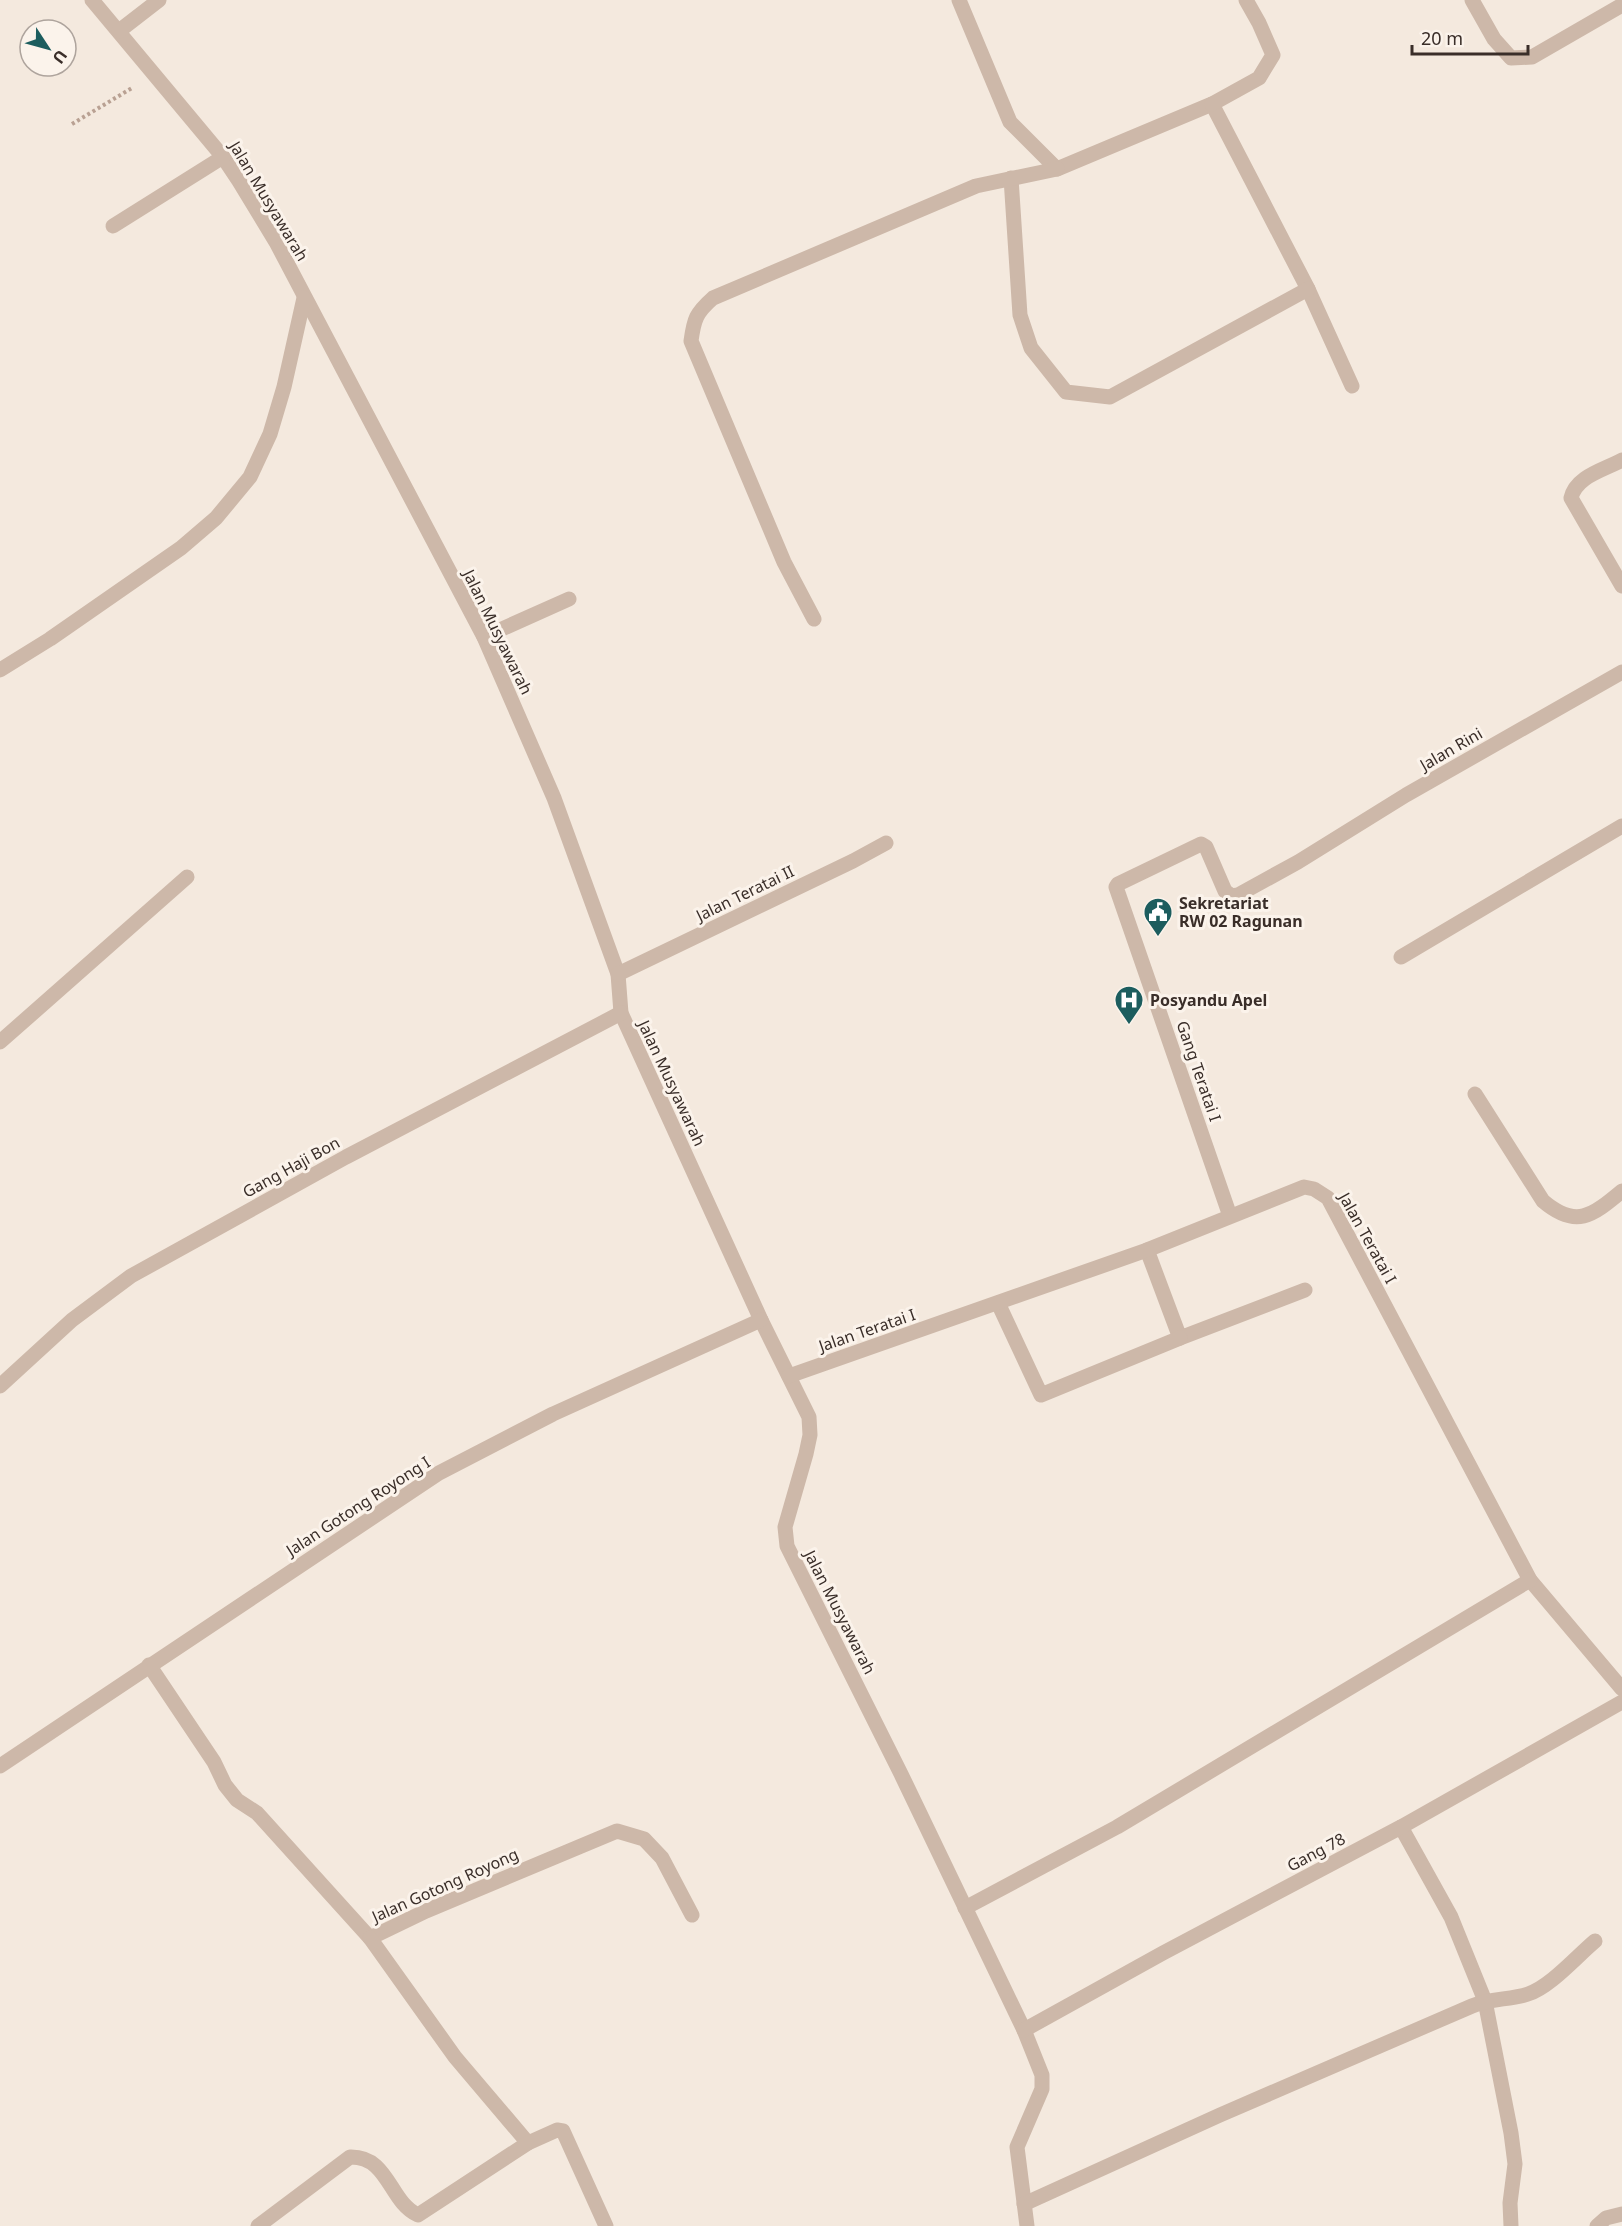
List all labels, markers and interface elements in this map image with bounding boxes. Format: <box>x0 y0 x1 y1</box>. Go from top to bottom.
north arrow <box>18 18 78 78</box>
scale bar <box>1412 18 1528 56</box>
text: 20 m <box>1421 26 1463 50</box>
text: U <box>48 45 73 68</box>
street label: Jalan Musyawarah <box>223 135 314 265</box>
street label: Jalan Musyawarah <box>457 564 538 698</box>
street label: Jalan Rini <box>1414 722 1486 777</box>
street label: Jalan Teratai II <box>691 860 798 927</box>
place label: Sekretariat RW 02 Ragunan <box>1179 892 1303 932</box>
public building icon: Sekretariat RW 02 Ragunan <box>1142 896 1174 938</box>
hospital icon: Posyandu Apel <box>1113 984 1145 1026</box>
place label: Posyandu Apel <box>1150 989 1267 1011</box>
street label: Jalan Musyawarah <box>632 1015 711 1149</box>
street label: Gang Teratai I <box>1171 1018 1227 1124</box>
street label: Gang Haji Bon <box>239 1131 343 1203</box>
street label: Jalan Teratai I <box>1333 1187 1402 1288</box>
street label: Jalan Teratai I <box>814 1303 918 1357</box>
street label: Jalan Gotong Royong I <box>280 1451 434 1562</box>
street label: Jalan Musyawarah <box>798 1544 881 1678</box>
street label: Gang 78 <box>1283 1828 1349 1876</box>
street label: Jalan Gotong Royong <box>367 1843 522 1928</box>

